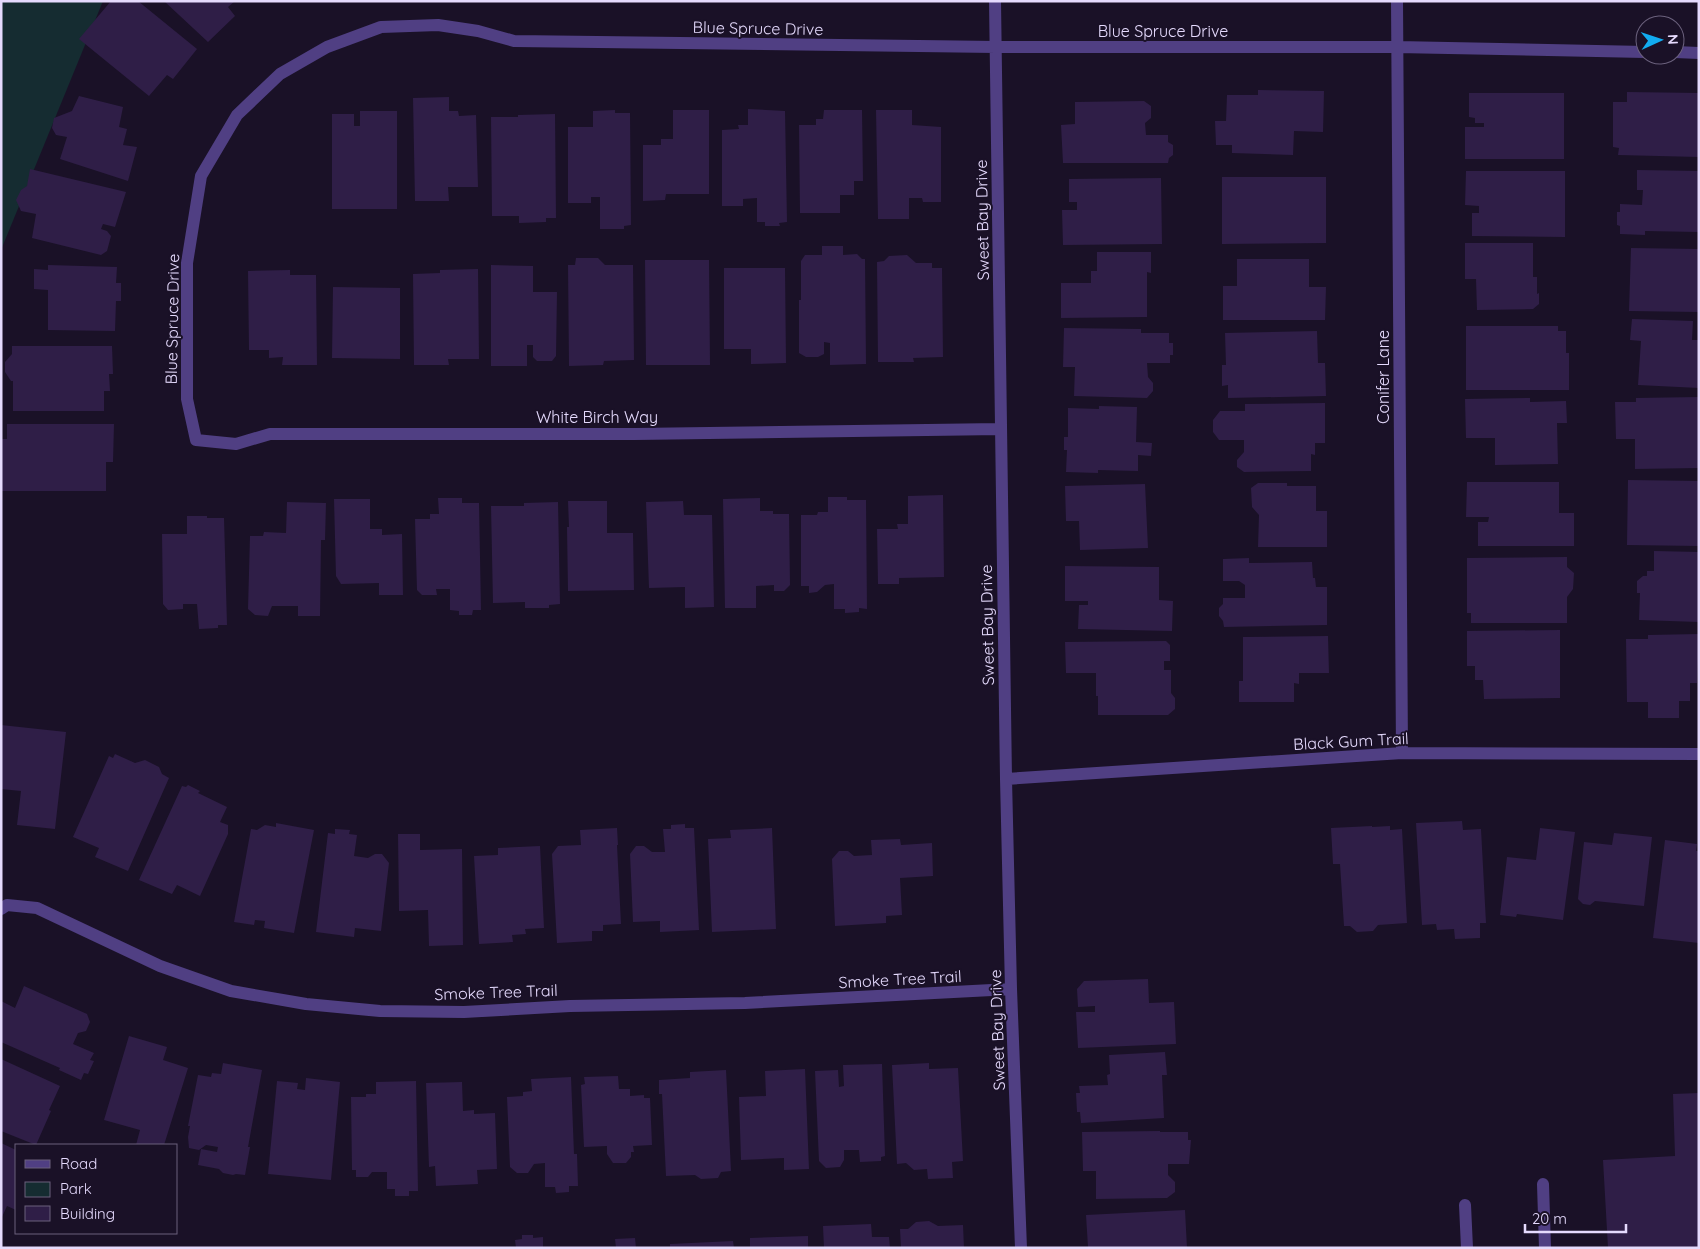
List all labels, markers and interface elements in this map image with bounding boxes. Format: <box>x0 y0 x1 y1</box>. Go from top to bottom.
north arrow <box>1635 15 1685 65</box>
street label: Blue Spruce Drive <box>693 17 823 39</box>
street label: Blue Spruce Drive <box>1098 21 1228 41</box>
text: N <box>1664 34 1682 45</box>
street label: Sweet Bay Drive <box>971 159 993 281</box>
street label: Blue Spruce Drive <box>161 254 183 384</box>
street label: Conifer Lane <box>1373 330 1393 424</box>
street label: White Birch Way <box>536 407 658 427</box>
street label: Sweet Bay Drive <box>976 564 998 686</box>
street label: Black Gum Trail <box>1293 728 1409 754</box>
street label: Smoke Tree Trail <box>838 966 962 992</box>
street label: Sweet Bay Drive <box>985 969 1009 1091</box>
street label: Smoke Tree Trail <box>434 980 558 1004</box>
legend <box>15 1144 178 1234</box>
text: Road <box>60 1154 97 1173</box>
text: Park <box>60 1179 92 1198</box>
scale bar <box>1525 1202 1626 1234</box>
text: Building <box>60 1204 115 1223</box>
text: 20 m <box>1532 1209 1567 1228</box>

